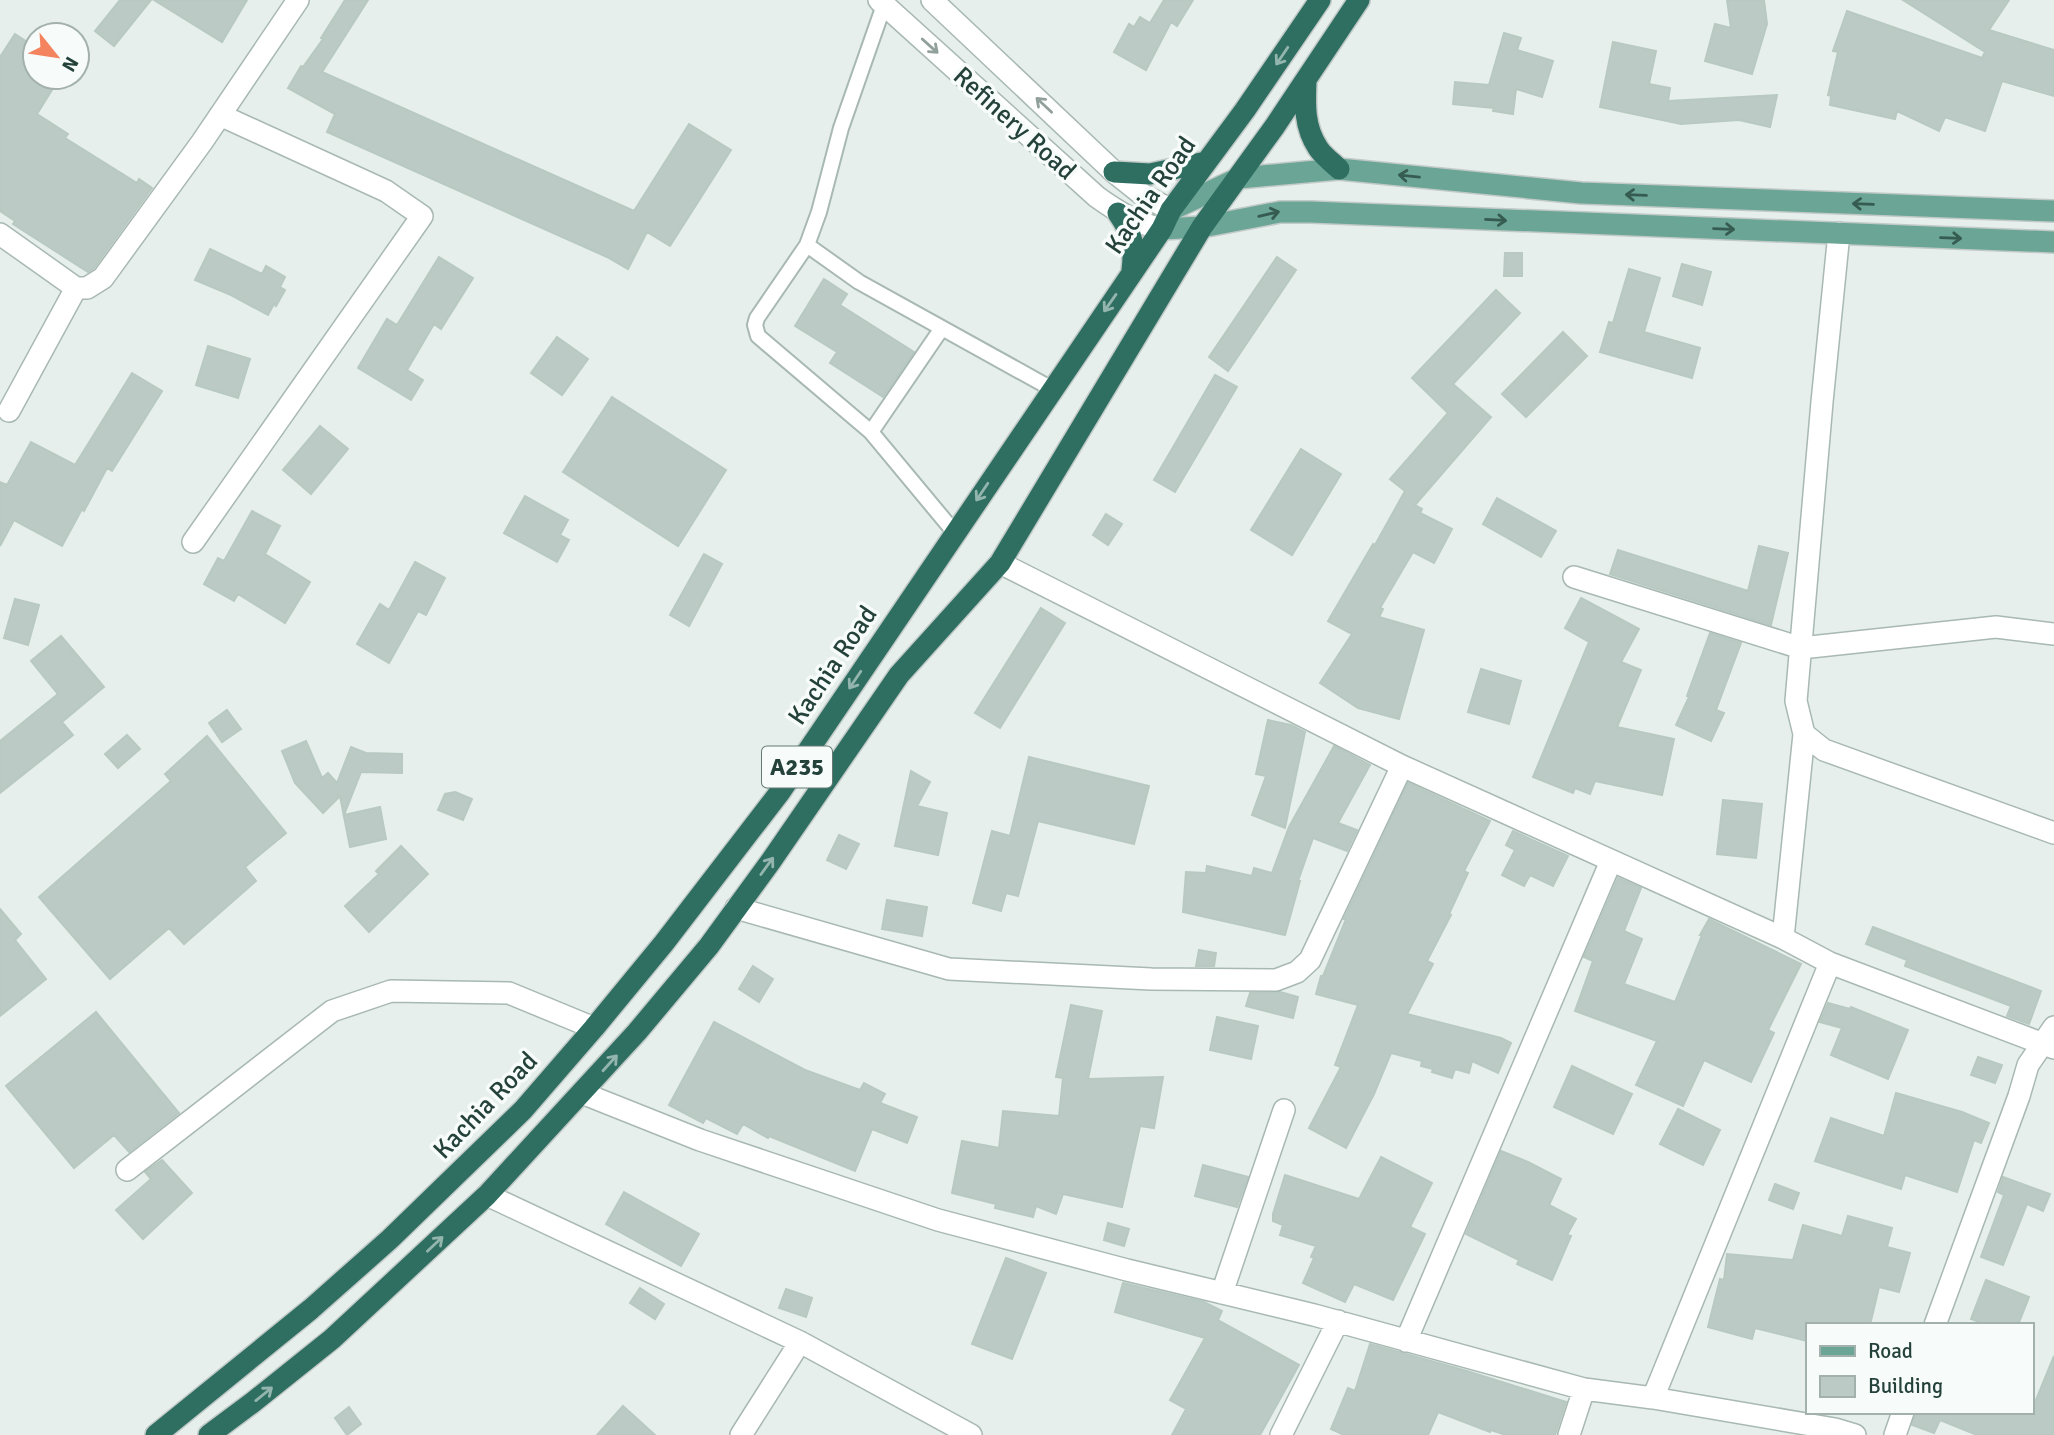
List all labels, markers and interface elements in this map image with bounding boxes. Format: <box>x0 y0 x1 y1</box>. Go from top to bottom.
north arrow <box>21 21 91 91</box>
one-way arrow <box>920 38 938 54</box>
one-way arrow <box>1274 46 1288 66</box>
text: N <box>56 52 84 76</box>
street label: Refinery Road <box>946 60 1082 187</box>
one-way arrow <box>1035 97 1053 113</box>
street label: Kachia Road <box>1099 130 1203 261</box>
one-way arrow <box>1399 169 1421 182</box>
one-way arrow <box>1625 189 1648 202</box>
one-way arrow <box>1852 197 1875 210</box>
one-way arrow <box>1257 207 1280 221</box>
one-way arrow <box>1484 213 1507 226</box>
one-way arrow <box>1712 223 1735 236</box>
one-way arrow <box>1939 232 1962 245</box>
one-way arrow <box>1103 293 1117 312</box>
one-way arrow <box>975 482 989 501</box>
street label: Kachia Road <box>781 600 884 731</box>
one-way arrow <box>848 670 862 690</box>
road number: A235 <box>762 746 832 788</box>
one-way arrow <box>760 857 774 876</box>
street label: Kachia Road <box>427 1045 545 1166</box>
one-way arrow <box>601 1054 617 1072</box>
one-way arrow <box>426 1236 443 1253</box>
legend <box>1806 1323 2033 1414</box>
text: Road <box>1868 1338 1913 1364</box>
text: Building <box>1868 1373 1943 1399</box>
one-way arrow <box>254 1386 272 1401</box>

